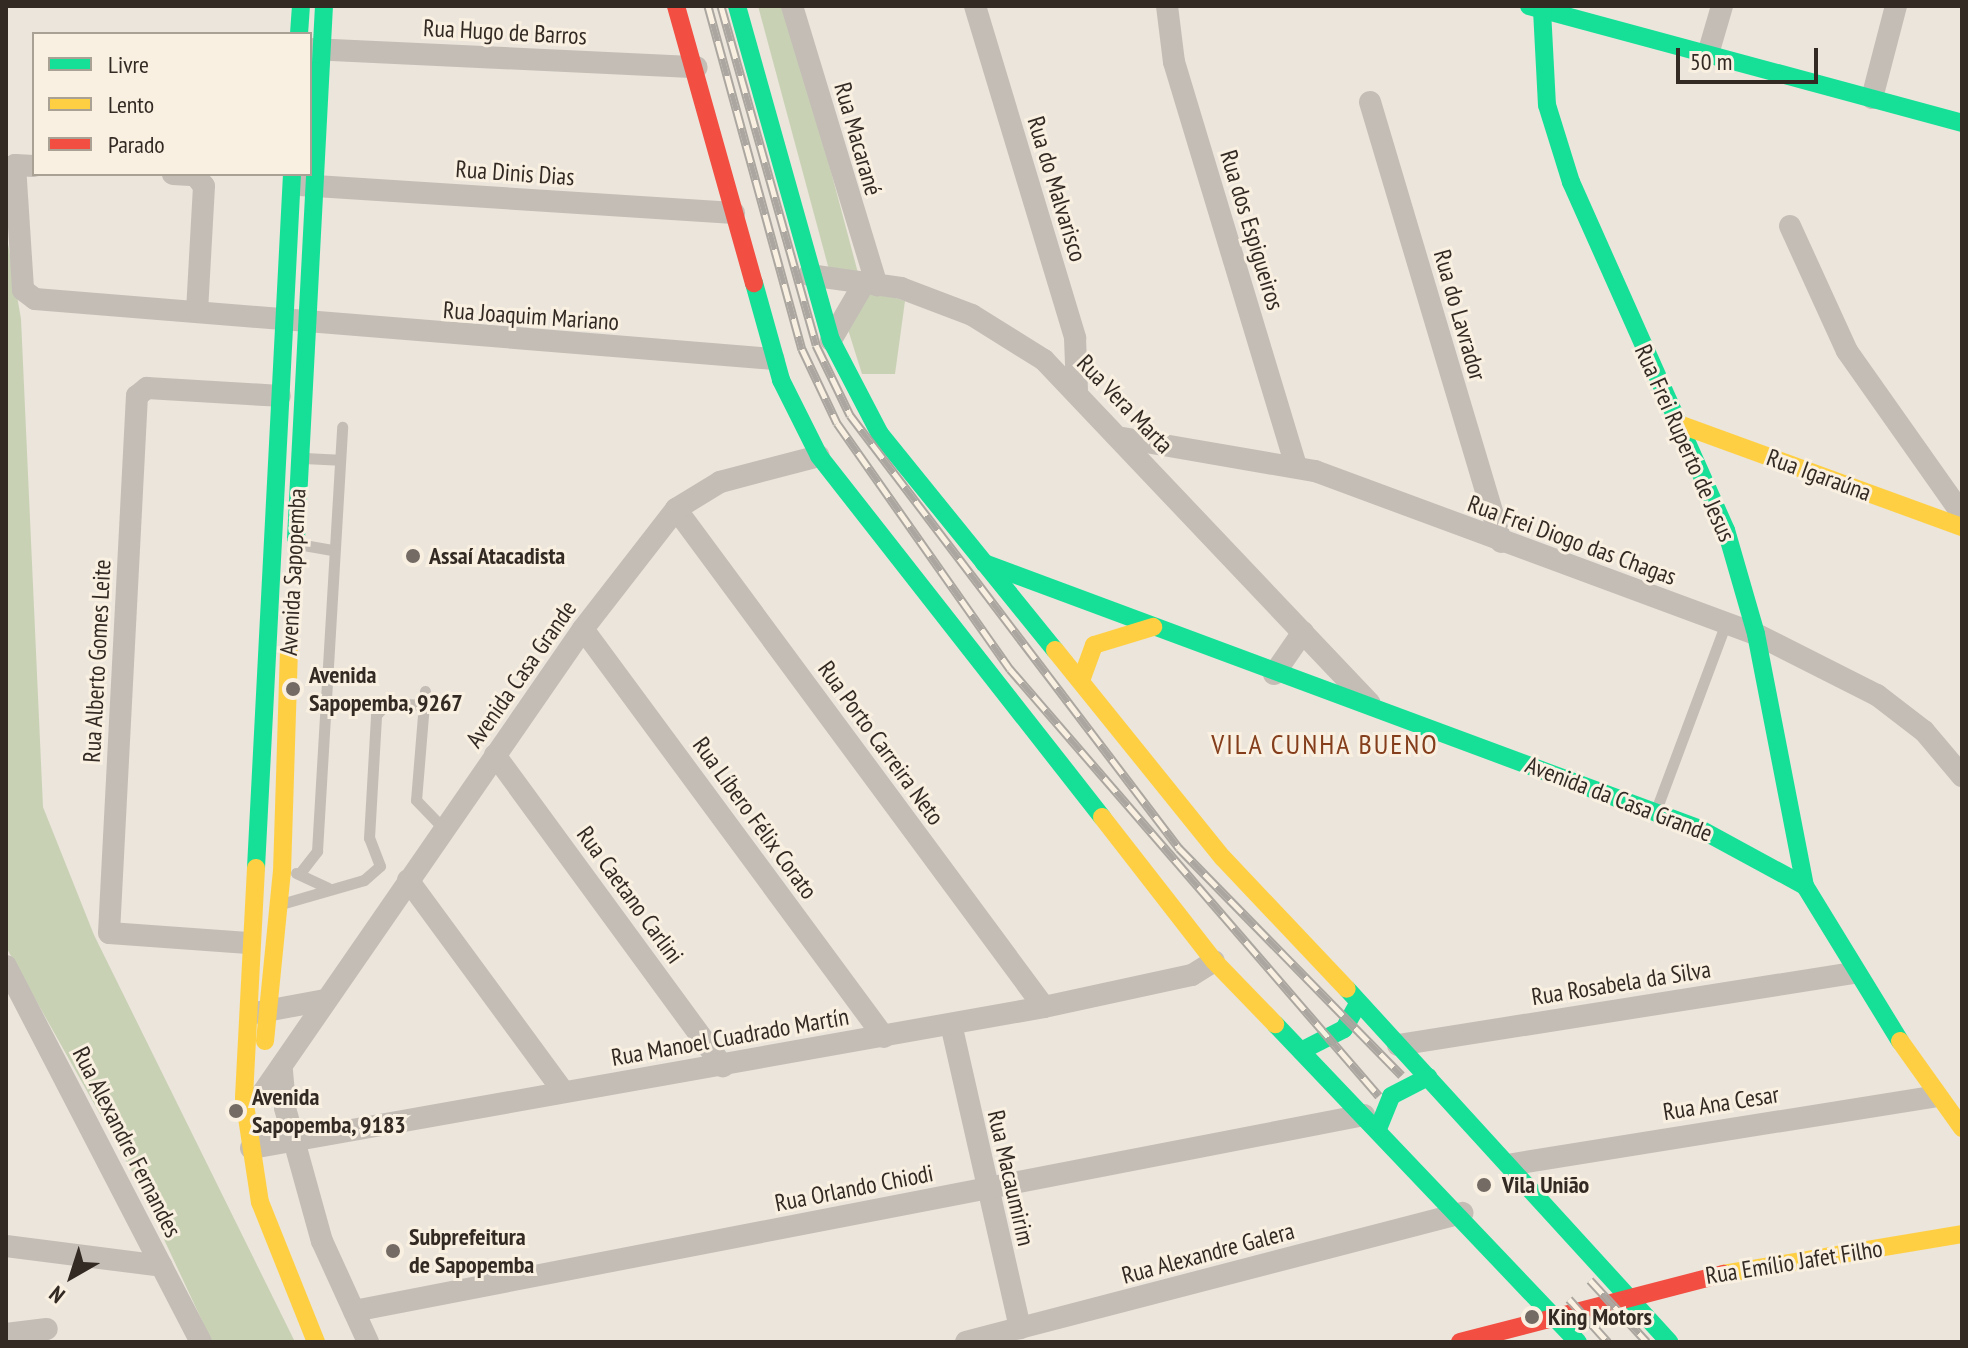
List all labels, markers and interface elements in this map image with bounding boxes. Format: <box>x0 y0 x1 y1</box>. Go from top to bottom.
street label: Rua Hugo de Barros <box>423 13 587 51</box>
legend <box>32 32 312 176</box>
scale bar <box>1680 32 1822 82</box>
text: 50 m <box>1690 46 1732 77</box>
text: Livre <box>108 49 149 80</box>
street label: Rua Macarané <box>828 79 888 199</box>
text: Lento <box>108 89 154 120</box>
street label: Rua do Malvarisco <box>1021 113 1093 265</box>
text: Parado <box>108 129 165 160</box>
street label: Rua dos Espigueiros <box>1214 147 1290 313</box>
street label: Rua Dinis Dias <box>455 154 575 192</box>
street label: Rua do Lavrador <box>1428 246 1492 384</box>
street label: Rua Joaquim Mariano <box>442 295 620 337</box>
street label: Rua Frei Ruperto de Jesus <box>1629 340 1741 546</box>
street label: Rua Vera Marta <box>1071 349 1179 459</box>
street label: Rua Igaraúna <box>1763 443 1875 507</box>
street label: Avenida Sapopemba <box>274 488 312 656</box>
street label: Rua Frei Diogo das Chagas <box>1464 489 1680 591</box>
place label: Assaí Atacadista <box>429 542 566 570</box>
marker: Assaí Atacadista <box>404 547 422 565</box>
street label: Rua Alberto Gomes Leite <box>77 558 117 764</box>
street label: Avenida Casa Grande <box>460 595 582 753</box>
street label: Rua Porto Carreira Neto <box>812 655 950 831</box>
place label: Avenida Sapopemba, 9267 <box>309 661 464 717</box>
marker: Avenida Sapopemba, 9267 <box>284 680 302 698</box>
district label: VILA CUNHA BUENO <box>1210 727 1440 761</box>
street label: Rua Líbero Félix Corato <box>687 731 823 905</box>
street label: Avenida da Casa Grande <box>1522 750 1716 848</box>
street label: Rua Caetano Carlini <box>571 821 689 969</box>
street label: Rua Rosabela da Silva <box>1529 955 1713 1011</box>
street label: Rua Manoel Cuadrado Martín <box>609 1002 851 1072</box>
street label: Rua Alexandre Fernandes <box>66 1042 188 1242</box>
street label: Rua Ana Cesar <box>1661 1080 1781 1126</box>
place label: Avenida Sapopemba, 9183 <box>252 1083 407 1139</box>
marker: Avenida Sapopemba, 9183 <box>227 1102 245 1120</box>
street label: Rua Macaumirim <box>981 1107 1041 1249</box>
street label: Rua Orlando Chiodi <box>772 1159 936 1217</box>
place label: Vila União <box>1502 1171 1589 1199</box>
marker: Vila União <box>1473 1174 1495 1196</box>
street label: Rua Alexandre Galera <box>1118 1216 1298 1290</box>
place label: Subprefeitura de Sapopemba <box>409 1223 534 1279</box>
street label: Rua Emílio Jafet Filho <box>1704 1234 1884 1290</box>
north arrow <box>32 1236 112 1316</box>
marker: Subprefeitura de Sapopemba <box>384 1242 402 1260</box>
text: N <box>43 1280 70 1309</box>
place label: King Motors <box>1548 1303 1652 1331</box>
marker: King Motors <box>1523 1308 1541 1326</box>

